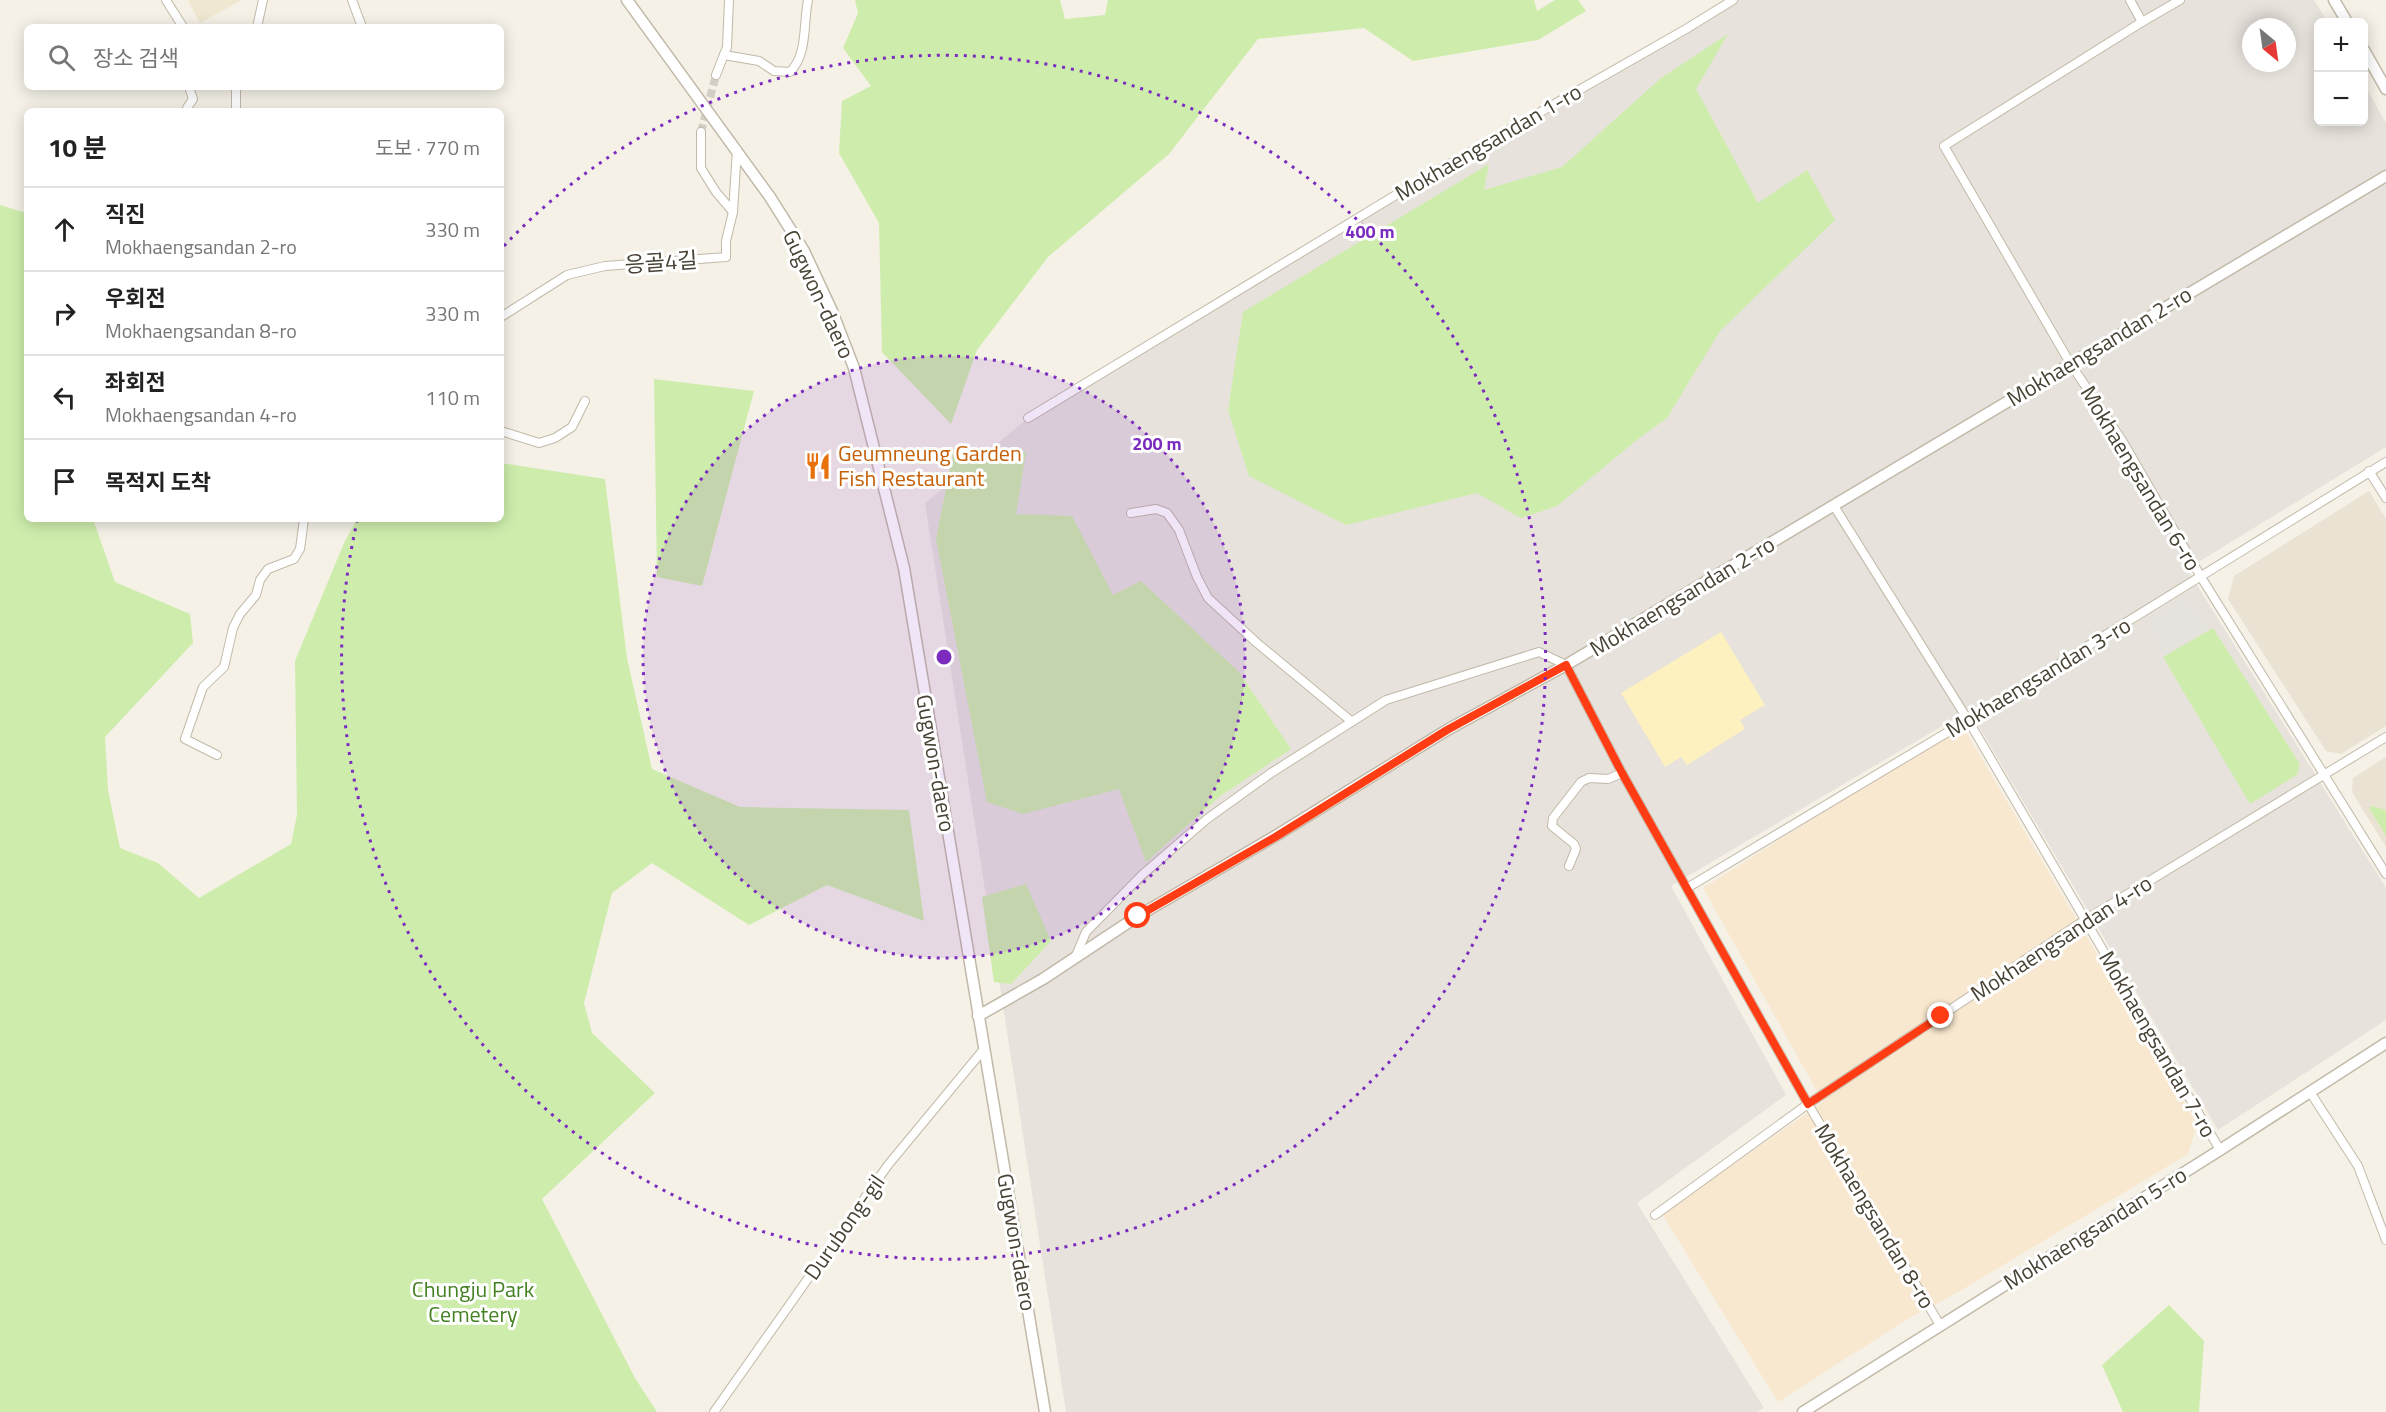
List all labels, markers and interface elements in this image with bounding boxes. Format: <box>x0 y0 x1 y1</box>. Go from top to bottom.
north arrow <box>2242 18 2296 72</box>
map controls <box>2314 18 2368 126</box>
button: + <box>2314 18 2368 72</box>
search box <box>24 24 504 90</box>
icon: search <box>45 41 78 74</box>
text: 장소 검색 <box>93 41 179 75</box>
button: − <box>2314 72 2368 126</box>
street label: Mokhaengsandan 1-ro <box>1388 75 1588 209</box>
text: 10 분 <box>48 128 107 167</box>
text: 도보 · 770 m <box>375 132 480 163</box>
text: 직진 <box>105 197 145 231</box>
icon: ahead <box>48 213 81 246</box>
text: 330 m <box>425 214 480 245</box>
text: 400 m <box>1345 218 1395 245</box>
street label: Gugwon-daero <box>774 224 864 364</box>
text: Mokhaengsandan 2-ro <box>105 231 297 262</box>
street label: 응골4길 <box>623 242 699 282</box>
street label: Mokhaengsandan 2-ro <box>2000 277 2198 415</box>
text: 우회전 <box>105 281 166 315</box>
icon: right <box>48 297 81 330</box>
text: 330 m <box>425 298 480 329</box>
text: Mokhaengsandan 8-ro <box>105 315 297 346</box>
text: 좌회전 <box>105 365 166 399</box>
street label: Mokhaengsandan 6-ro <box>2072 379 2210 577</box>
icon: left <box>48 381 81 414</box>
text: 110 m <box>425 382 480 413</box>
text: Mokhaengsandan 4-ro <box>105 399 297 430</box>
text: 200 m <box>1132 430 1182 457</box>
place label: Geumneung Garden Fish Restaurant <box>838 436 1022 495</box>
restaurant icon: Geumneung Garden Fish Restaurant <box>803 451 833 481</box>
icon: arrive <box>48 465 81 498</box>
text: 목적지 도착 <box>105 465 211 499</box>
street label: Mokhaengsandan 2-ro <box>1583 527 1781 665</box>
street label: Mokhaengsandan 3-ro <box>1939 608 2137 746</box>
centre of rings <box>934 647 954 667</box>
street label: Gugwon-daero <box>907 692 965 834</box>
street label: Mokhaengsandan 4-ro <box>1963 866 2159 1010</box>
route start <box>1124 902 1150 928</box>
street label: Mokhaengsandan 7-ro <box>2091 944 2225 1144</box>
route end <box>1927 1002 1953 1028</box>
street label: Mokhaengsandan 8-ro <box>1806 1117 1944 1315</box>
street label: Mokhaengsandan 5-ro <box>1997 1158 2193 1298</box>
street label: Durubong-gil <box>795 1167 893 1287</box>
street label: Gugwon-daero <box>988 1171 1046 1313</box>
park label: Chungju Park Cemetery <box>412 1272 535 1331</box>

